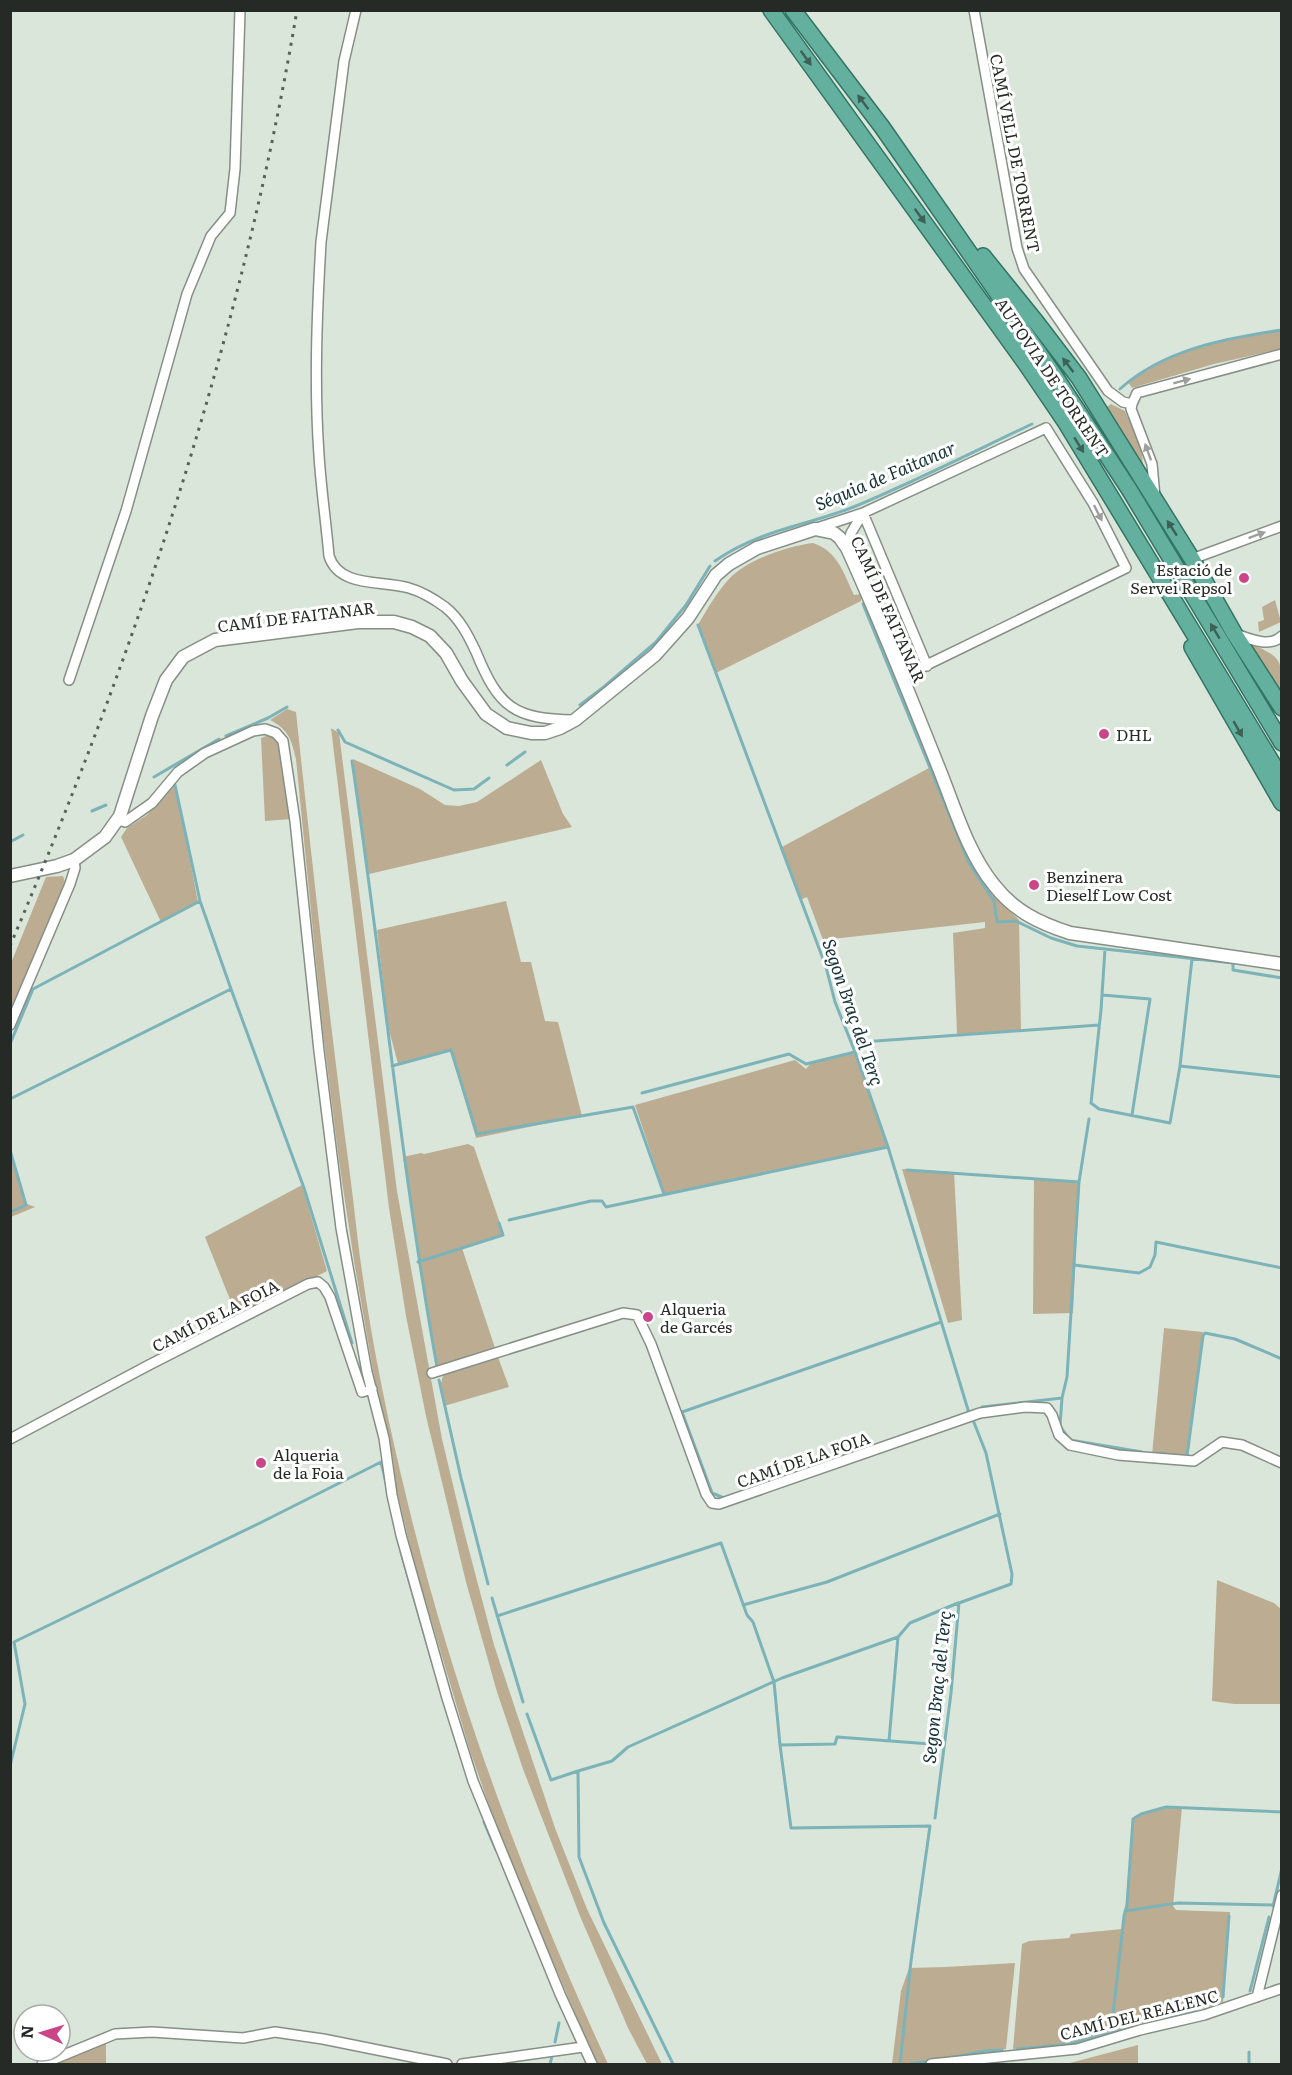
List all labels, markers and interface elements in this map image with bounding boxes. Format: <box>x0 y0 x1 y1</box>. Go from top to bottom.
one-way arrow <box>800 50 811 66</box>
street label: CAMÍ VELL DE TORRENT <box>985 52 1047 255</box>
one-way arrow <box>856 94 869 110</box>
one-way arrow <box>913 209 925 224</box>
street label: AUTOVIA DE TORRENT <box>990 292 1116 462</box>
one-way arrow <box>1063 357 1075 372</box>
one-way arrow <box>1173 376 1191 386</box>
water label: Séquia de Faitanar <box>811 433 959 517</box>
one-way arrow <box>1074 437 1085 453</box>
one-way arrow <box>1142 443 1152 461</box>
one-way arrow <box>1094 505 1103 522</box>
one-way arrow <box>1167 520 1178 537</box>
one-way arrow <box>1248 530 1266 540</box>
street label: CAMÍ DE FAITANAR <box>846 532 932 687</box>
place label: Estació de Servei Repsol <box>1130 557 1232 599</box>
marker: Estació de Servei Repsol <box>1237 571 1251 585</box>
street label: CAMÍ DE FAITANAR <box>216 594 377 638</box>
one-way arrow <box>1210 623 1221 639</box>
one-way arrow <box>1233 721 1243 738</box>
place label: DHL <box>1116 722 1152 746</box>
marker: DHL <box>1097 727 1111 741</box>
place label: Benzinera Dieself Low Cost <box>1046 864 1172 906</box>
marker: Benzinera Dieself Low Cost <box>1027 878 1041 892</box>
water label: Segon Braç del Terç <box>816 935 892 1089</box>
street label: CAMÍ DE LA FOIA <box>147 1273 283 1357</box>
place label: Alqueria de Garcés <box>660 1296 732 1338</box>
marker: Alqueria de Garcés <box>641 1310 655 1324</box>
street label: CAMÍ DE LA FOIA <box>733 1425 873 1493</box>
place label: Alqueria de la Foia <box>273 1442 344 1484</box>
marker: Alqueria de la Foia <box>254 1456 268 1470</box>
water label: Segon Braç del Terç <box>915 1609 957 1765</box>
street label: CAMÍ DEL REALENC <box>1057 1983 1221 2045</box>
north arrow <box>12 2003 72 2063</box>
text: N <box>14 2024 38 2039</box>

